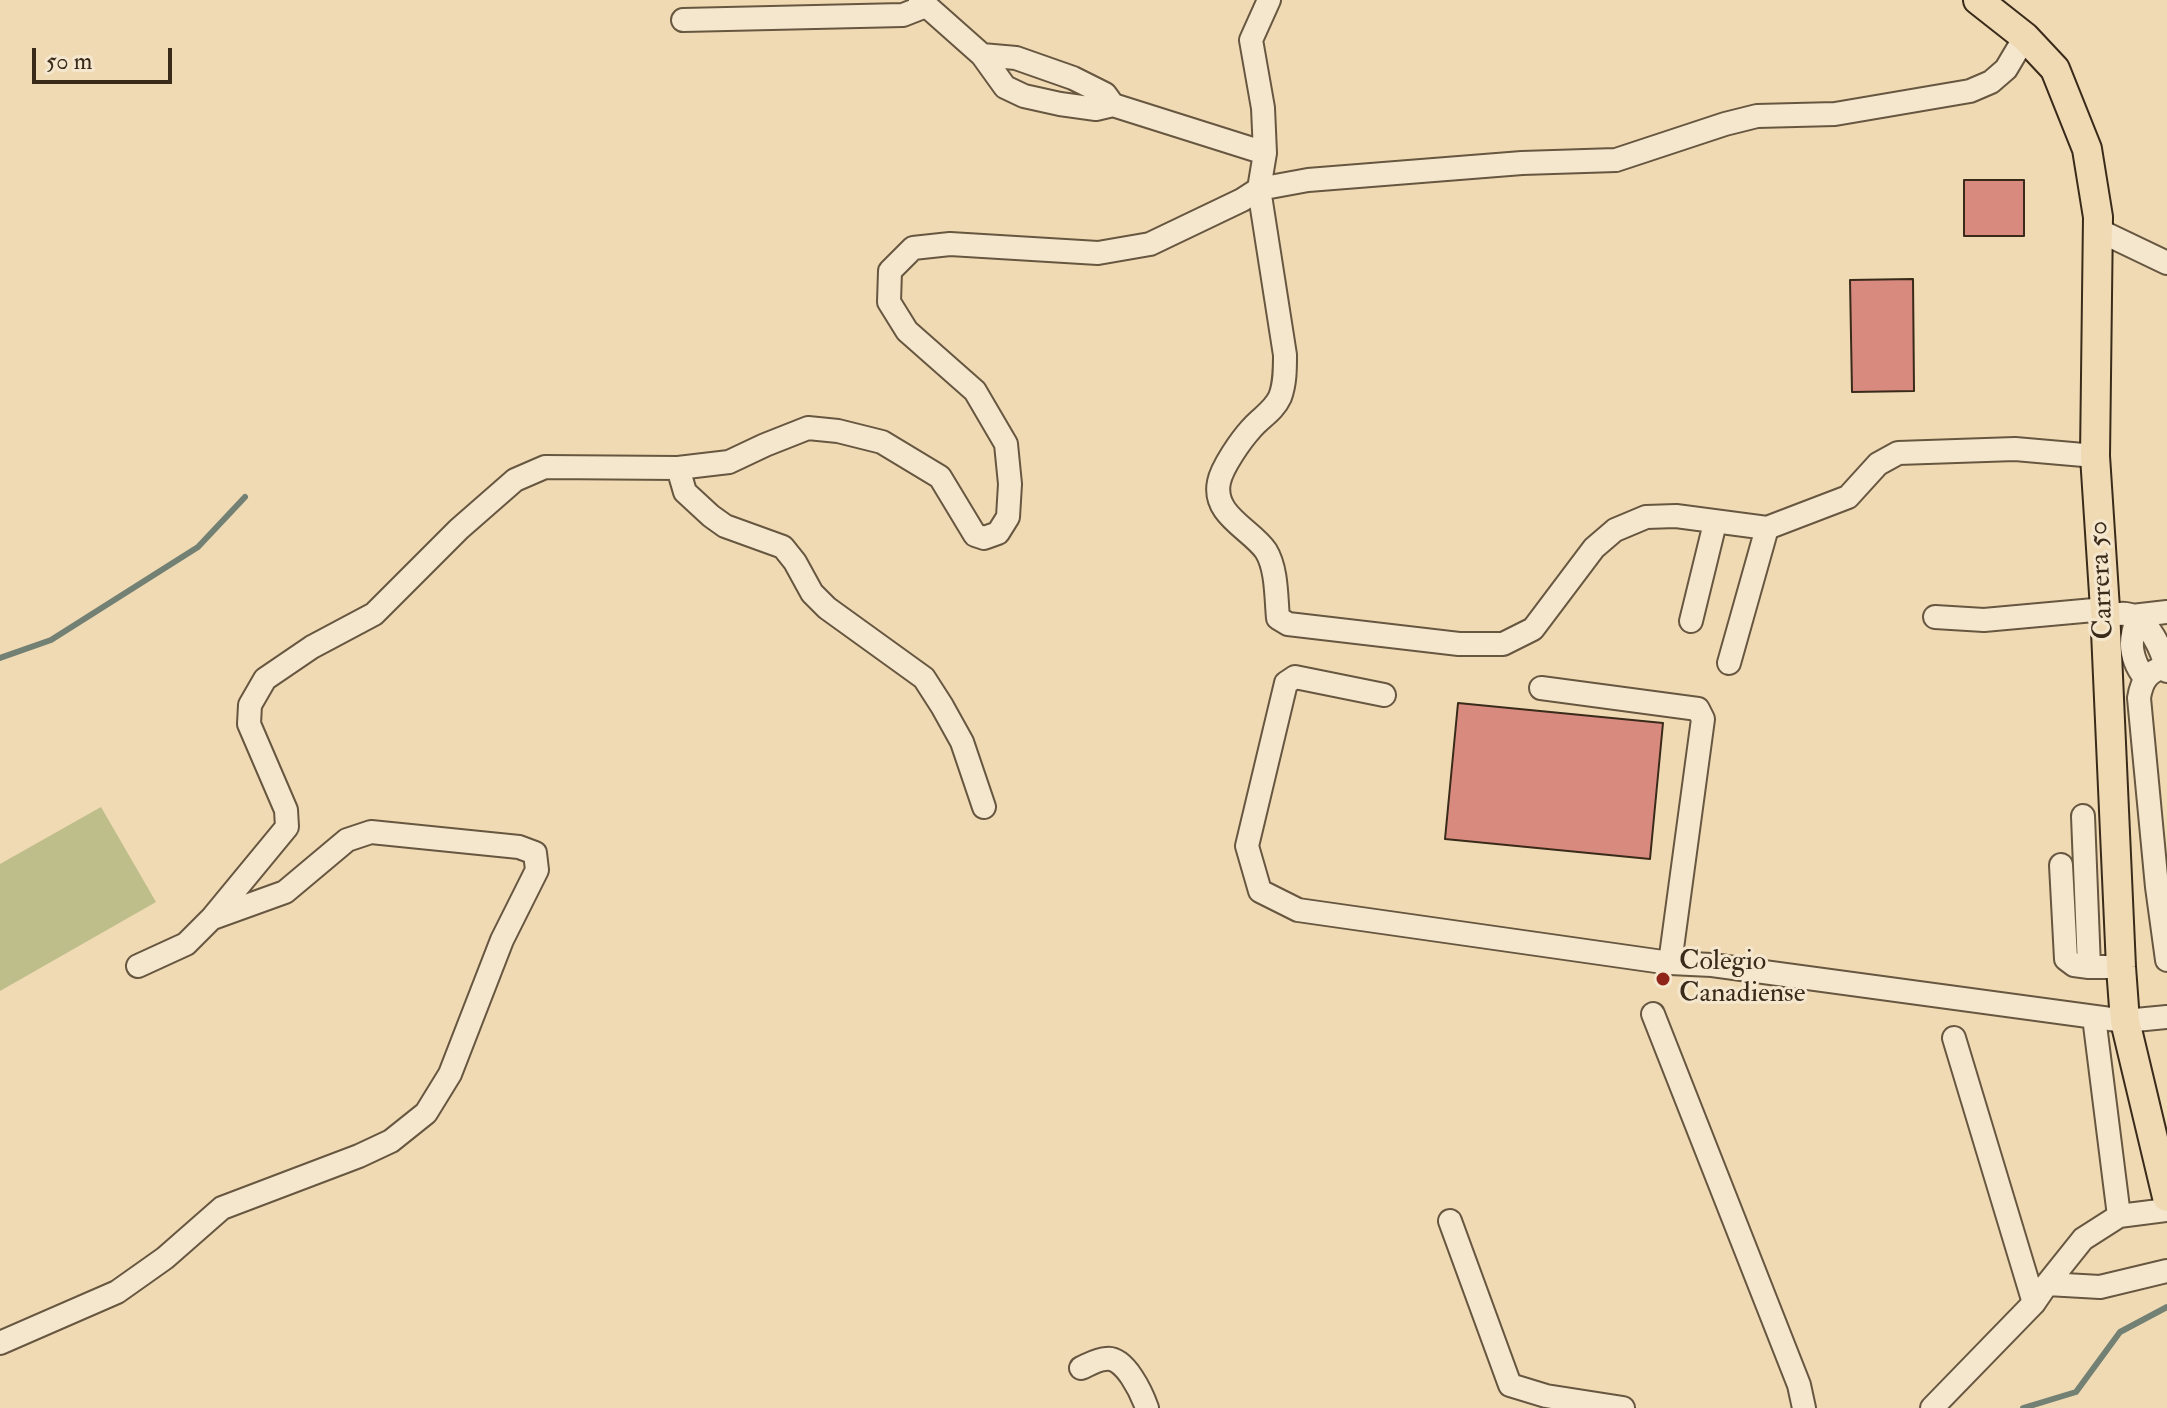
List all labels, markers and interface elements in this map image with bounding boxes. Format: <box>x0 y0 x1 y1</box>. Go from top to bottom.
scale bar <box>36 32 176 82</box>
text: 50 m <box>46 46 92 77</box>
street label: Carrera 50 <box>2083 520 2123 640</box>
place label: Colegio Canadiense <box>1679 946 1805 1012</box>
marker: Colegio Canadiense <box>1654 970 1672 988</box>

